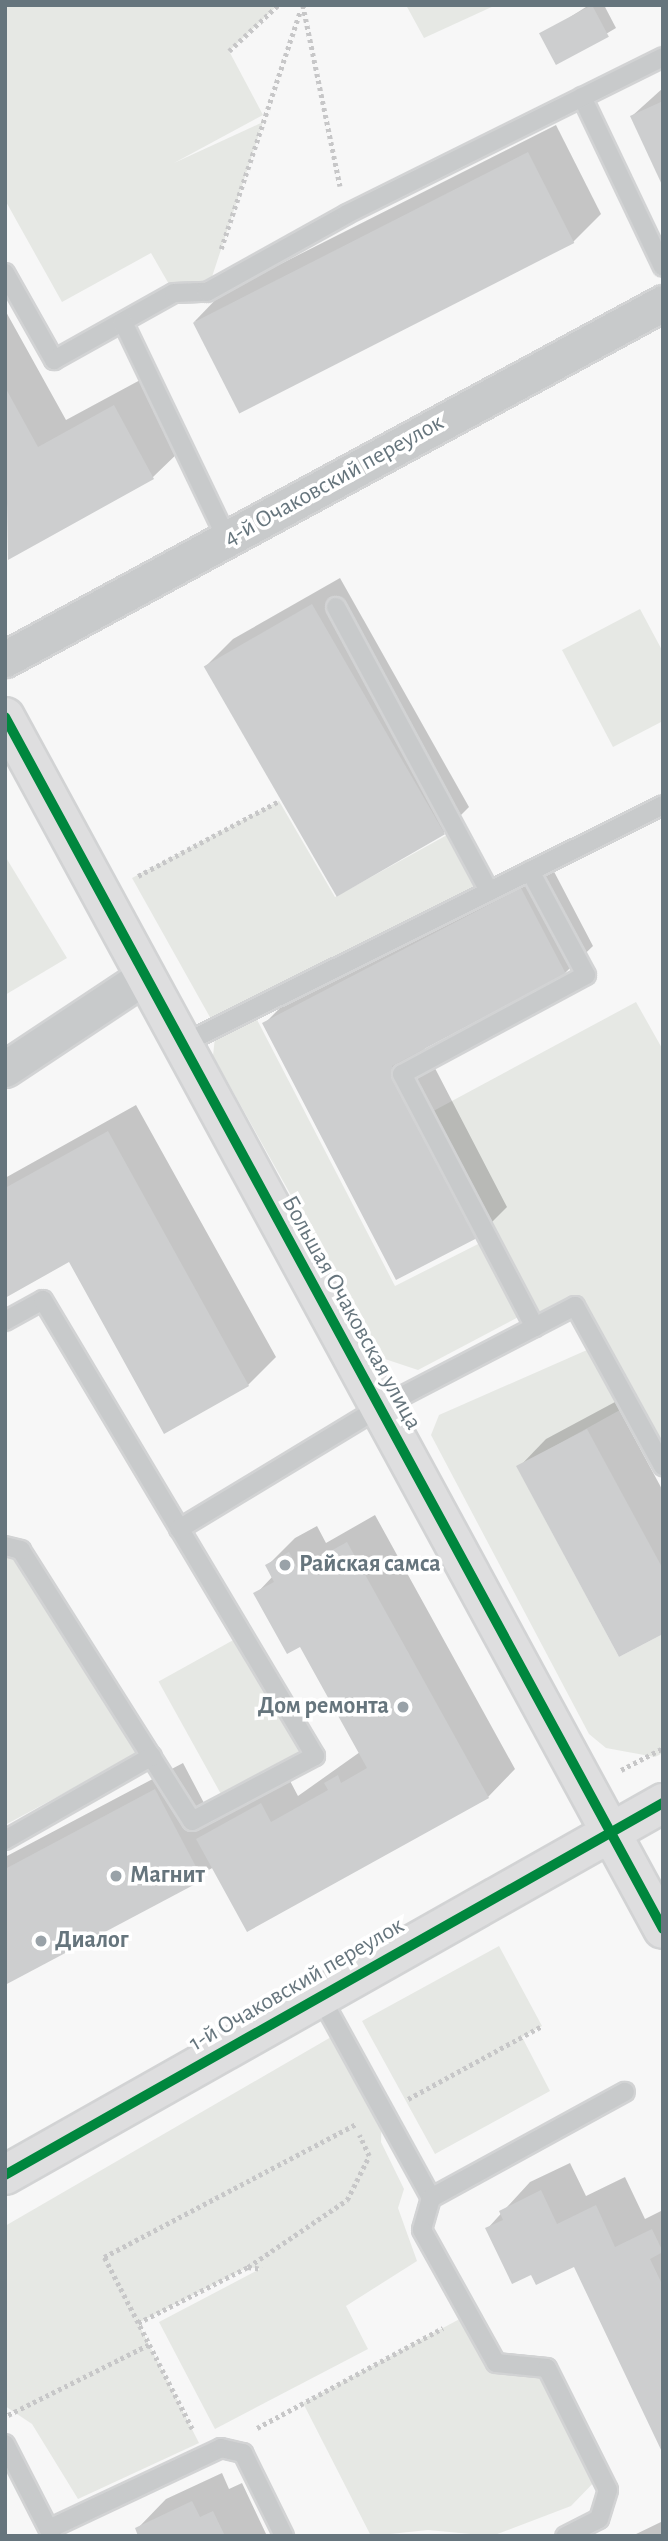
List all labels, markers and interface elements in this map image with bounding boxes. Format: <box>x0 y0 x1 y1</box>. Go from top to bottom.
street label: 4-й Очаковский переулок <box>219 409 449 553</box>
street label: Большая Очаковская улица <box>275 1191 427 1435</box>
place label: Райская самса <box>299 1551 441 1579</box>
marker: Райская самса <box>277 1557 293 1573</box>
place label: Дом ремонта <box>258 1693 389 1721</box>
marker: Дом ремонта <box>395 1699 411 1715</box>
place label: Магнит <box>130 1862 205 1890</box>
marker: Магнит <box>108 1868 124 1884</box>
street label: 1-й Очаковский переулок <box>184 1912 410 2058</box>
place label: Диалог <box>55 1927 129 1955</box>
marker: Диалог <box>33 1933 49 1949</box>

